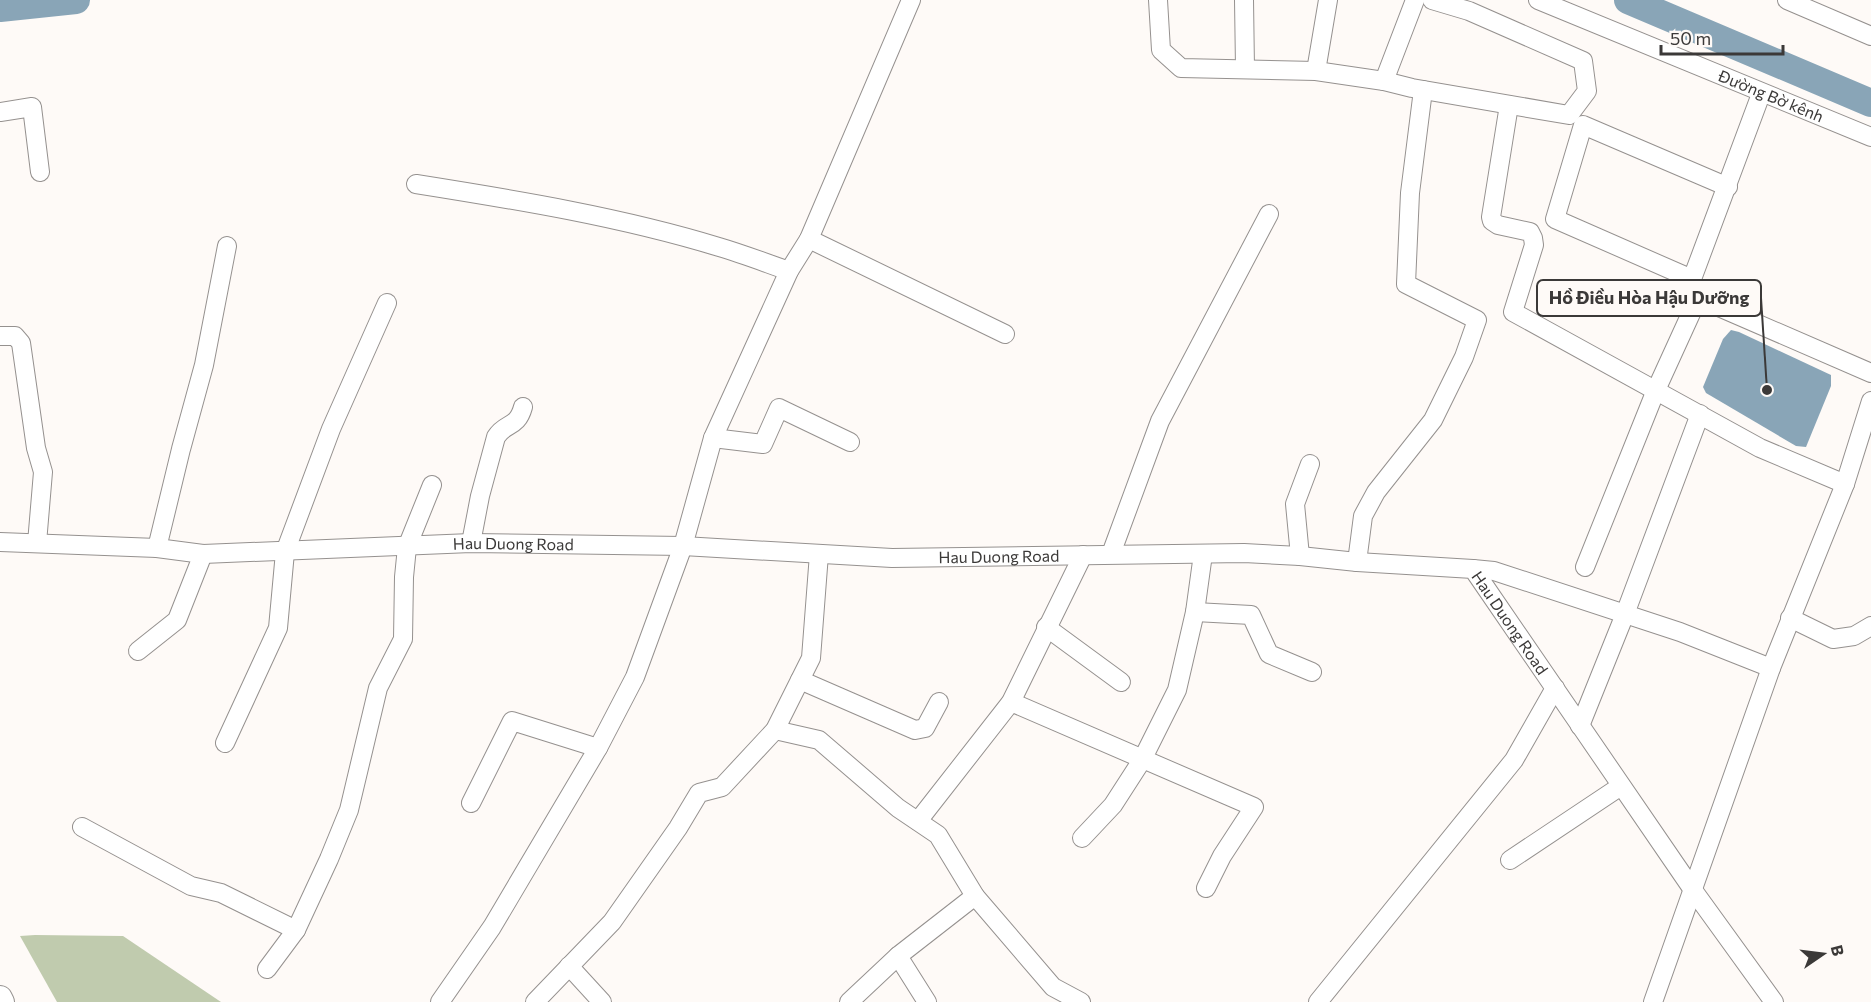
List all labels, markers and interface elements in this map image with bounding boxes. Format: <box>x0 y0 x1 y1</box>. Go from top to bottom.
scale bar <box>1661 18 1782 56</box>
text: 50 m <box>1670 27 1711 49</box>
street label: Đường Bờ kênh <box>1715 65 1827 125</box>
callout: Hồ Điều Hòa Hậu Dưỡng <box>1537 280 1761 316</box>
text: Hồ Điều Hòa Hậu Dưỡng <box>1549 286 1749 308</box>
street label: Hau Duong Road <box>452 533 574 553</box>
street label: Hau Duong Road <box>938 546 1060 566</box>
street label: Hau Duong Road <box>1468 567 1552 678</box>
north arrow <box>1793 924 1853 984</box>
text: B <box>1828 943 1849 958</box>

